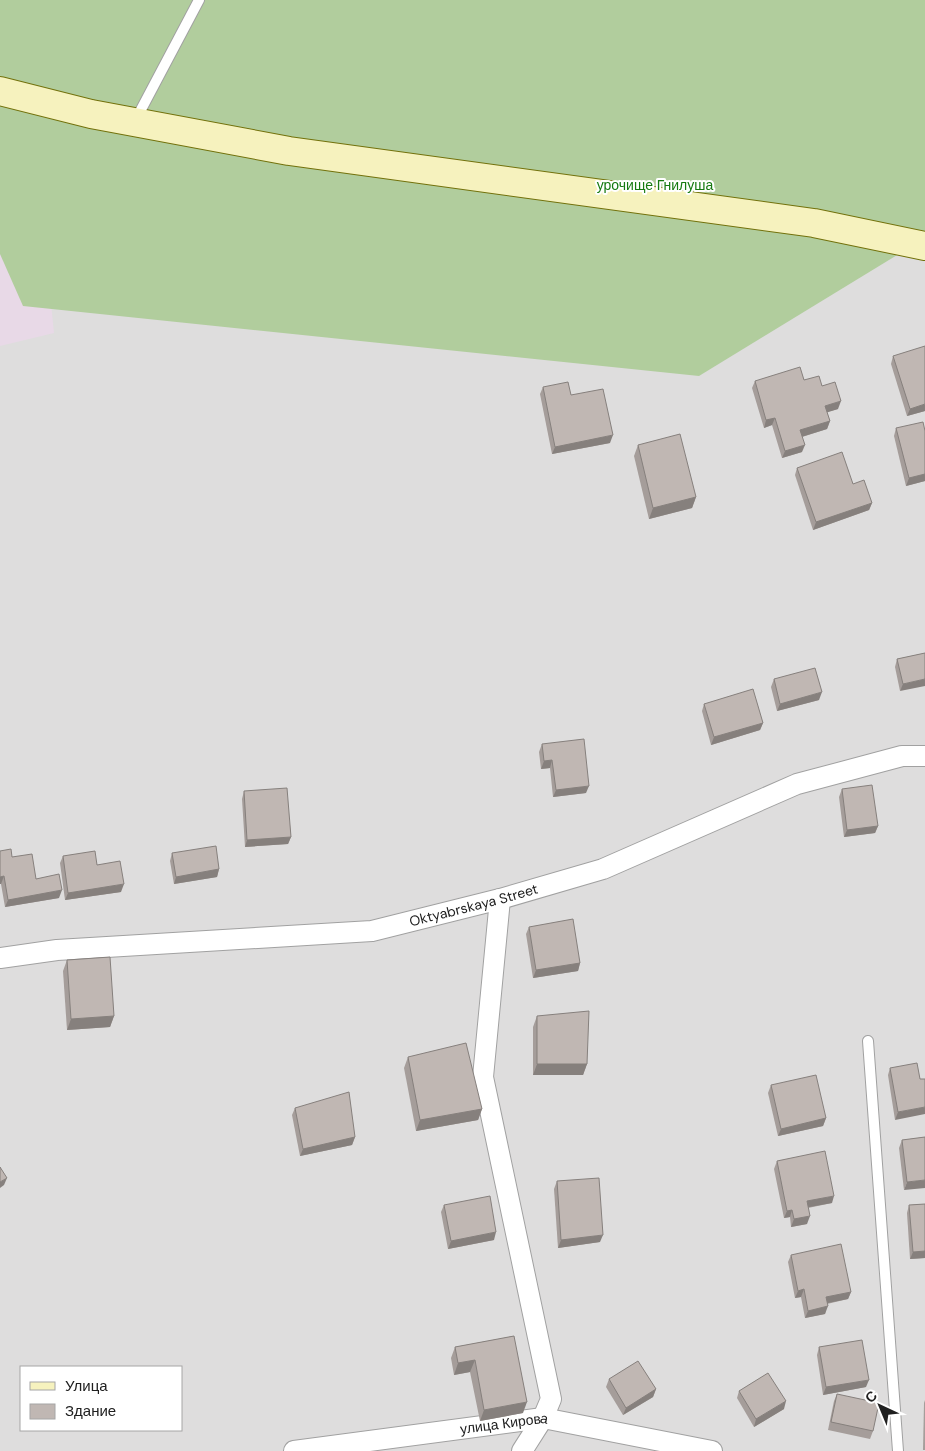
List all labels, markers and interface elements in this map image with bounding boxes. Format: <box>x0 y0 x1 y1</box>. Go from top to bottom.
park label: урочище Гнилуша <box>597 176 714 194</box>
street label: Oktyabrskaya Street <box>407 879 540 930</box>
legend <box>20 1366 182 1431</box>
text: Улица <box>65 1376 108 1396</box>
north arrow <box>855 1381 905 1431</box>
text: С <box>861 1387 881 1407</box>
text: Здание <box>65 1401 116 1421</box>
street label: улица Кирова <box>459 1409 550 1438</box>

